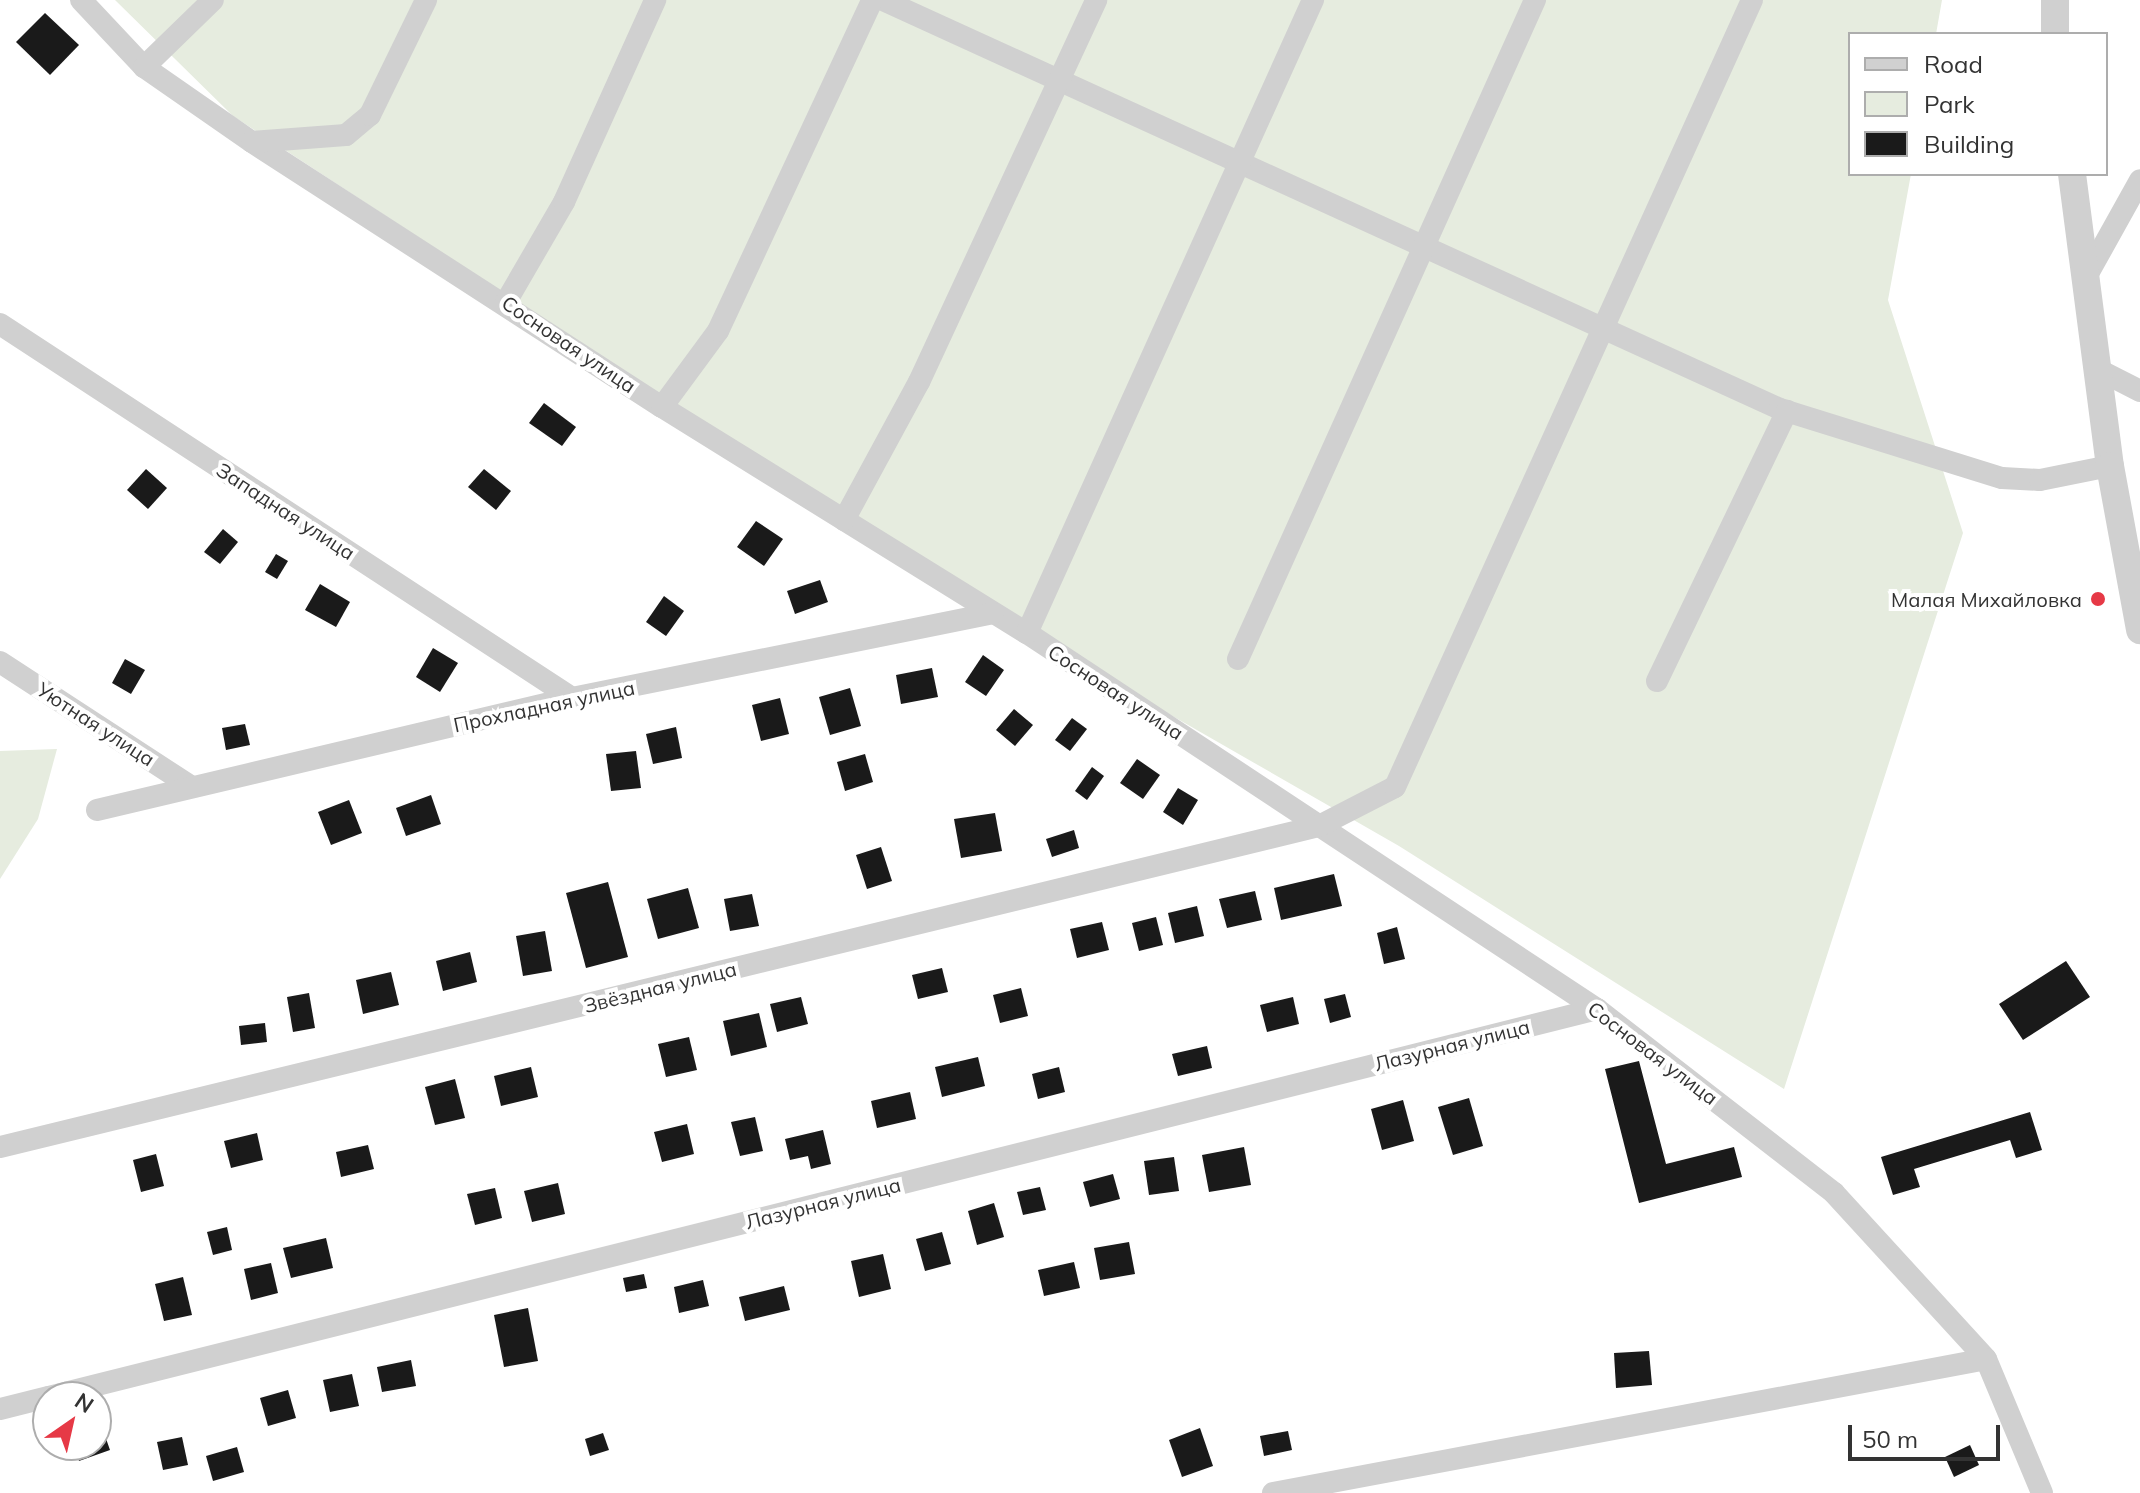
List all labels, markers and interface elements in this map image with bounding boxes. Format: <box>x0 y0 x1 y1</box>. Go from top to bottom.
legend <box>1848 32 2108 176</box>
text: Road <box>1924 49 1983 79</box>
text: Park <box>1924 89 1975 119</box>
text: Building <box>1924 129 2014 159</box>
street label: Сосновая улица <box>497 290 641 398</box>
street label: Западная улица <box>212 457 360 565</box>
place label: Малая Михайловка <box>1891 587 2082 611</box>
marker: Малая Михайловка <box>2089 590 2107 608</box>
street label: Сосновая улица <box>1044 639 1188 745</box>
street label: Прохладная улица <box>451 675 637 737</box>
street label: Уютная улица <box>33 677 159 771</box>
street label: Звёздная улица <box>581 956 739 1018</box>
street label: Сосновая улица <box>1583 996 1723 1110</box>
street label: Лазурная улица <box>1372 1014 1532 1076</box>
street label: Лазурная улица <box>743 1172 903 1234</box>
north arrow <box>32 1381 112 1461</box>
text: N <box>70 1387 99 1419</box>
scale bar <box>1852 1409 2004 1459</box>
text: 50 m <box>1862 1424 1918 1454</box>

